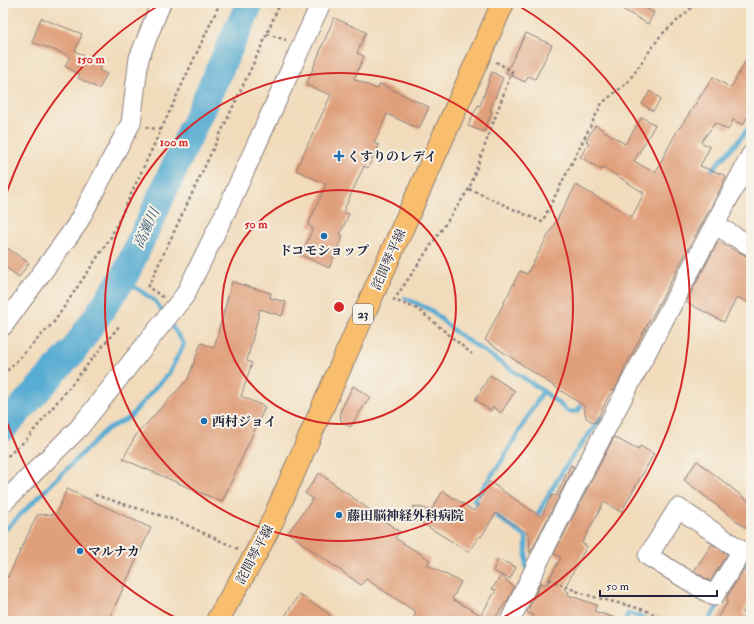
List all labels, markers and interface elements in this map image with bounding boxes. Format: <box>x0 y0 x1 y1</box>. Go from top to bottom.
text: 150 m <box>77 52 105 67</box>
text: 100 m <box>160 135 189 150</box>
place label: くすりのレデイ <box>347 149 437 165</box>
marker: くすりのレデイ <box>334 151 344 161</box>
water label: 高瀬川 <box>130 204 164 251</box>
text: 50 m <box>244 217 268 232</box>
street label: 詫間琴平線 <box>368 226 409 292</box>
marker: ドコモショップ <box>319 231 329 241</box>
place label: ドコモショップ <box>279 243 369 259</box>
centre of rings <box>332 300 346 314</box>
road number: 23 <box>353 304 373 324</box>
place label: 西村ジョイ <box>212 414 277 430</box>
marker: 西村ジョイ <box>199 416 209 426</box>
place label: 藤田脳神経外科病院 <box>347 508 464 524</box>
marker: 藤田脳神経外科病院 <box>334 510 344 520</box>
street label: 詫間琴平線 <box>233 522 277 587</box>
place label: マルナカ <box>88 544 140 560</box>
marker: マルナカ <box>75 546 85 556</box>
scale bar <box>600 572 717 598</box>
text: 50 m <box>606 579 630 594</box>

